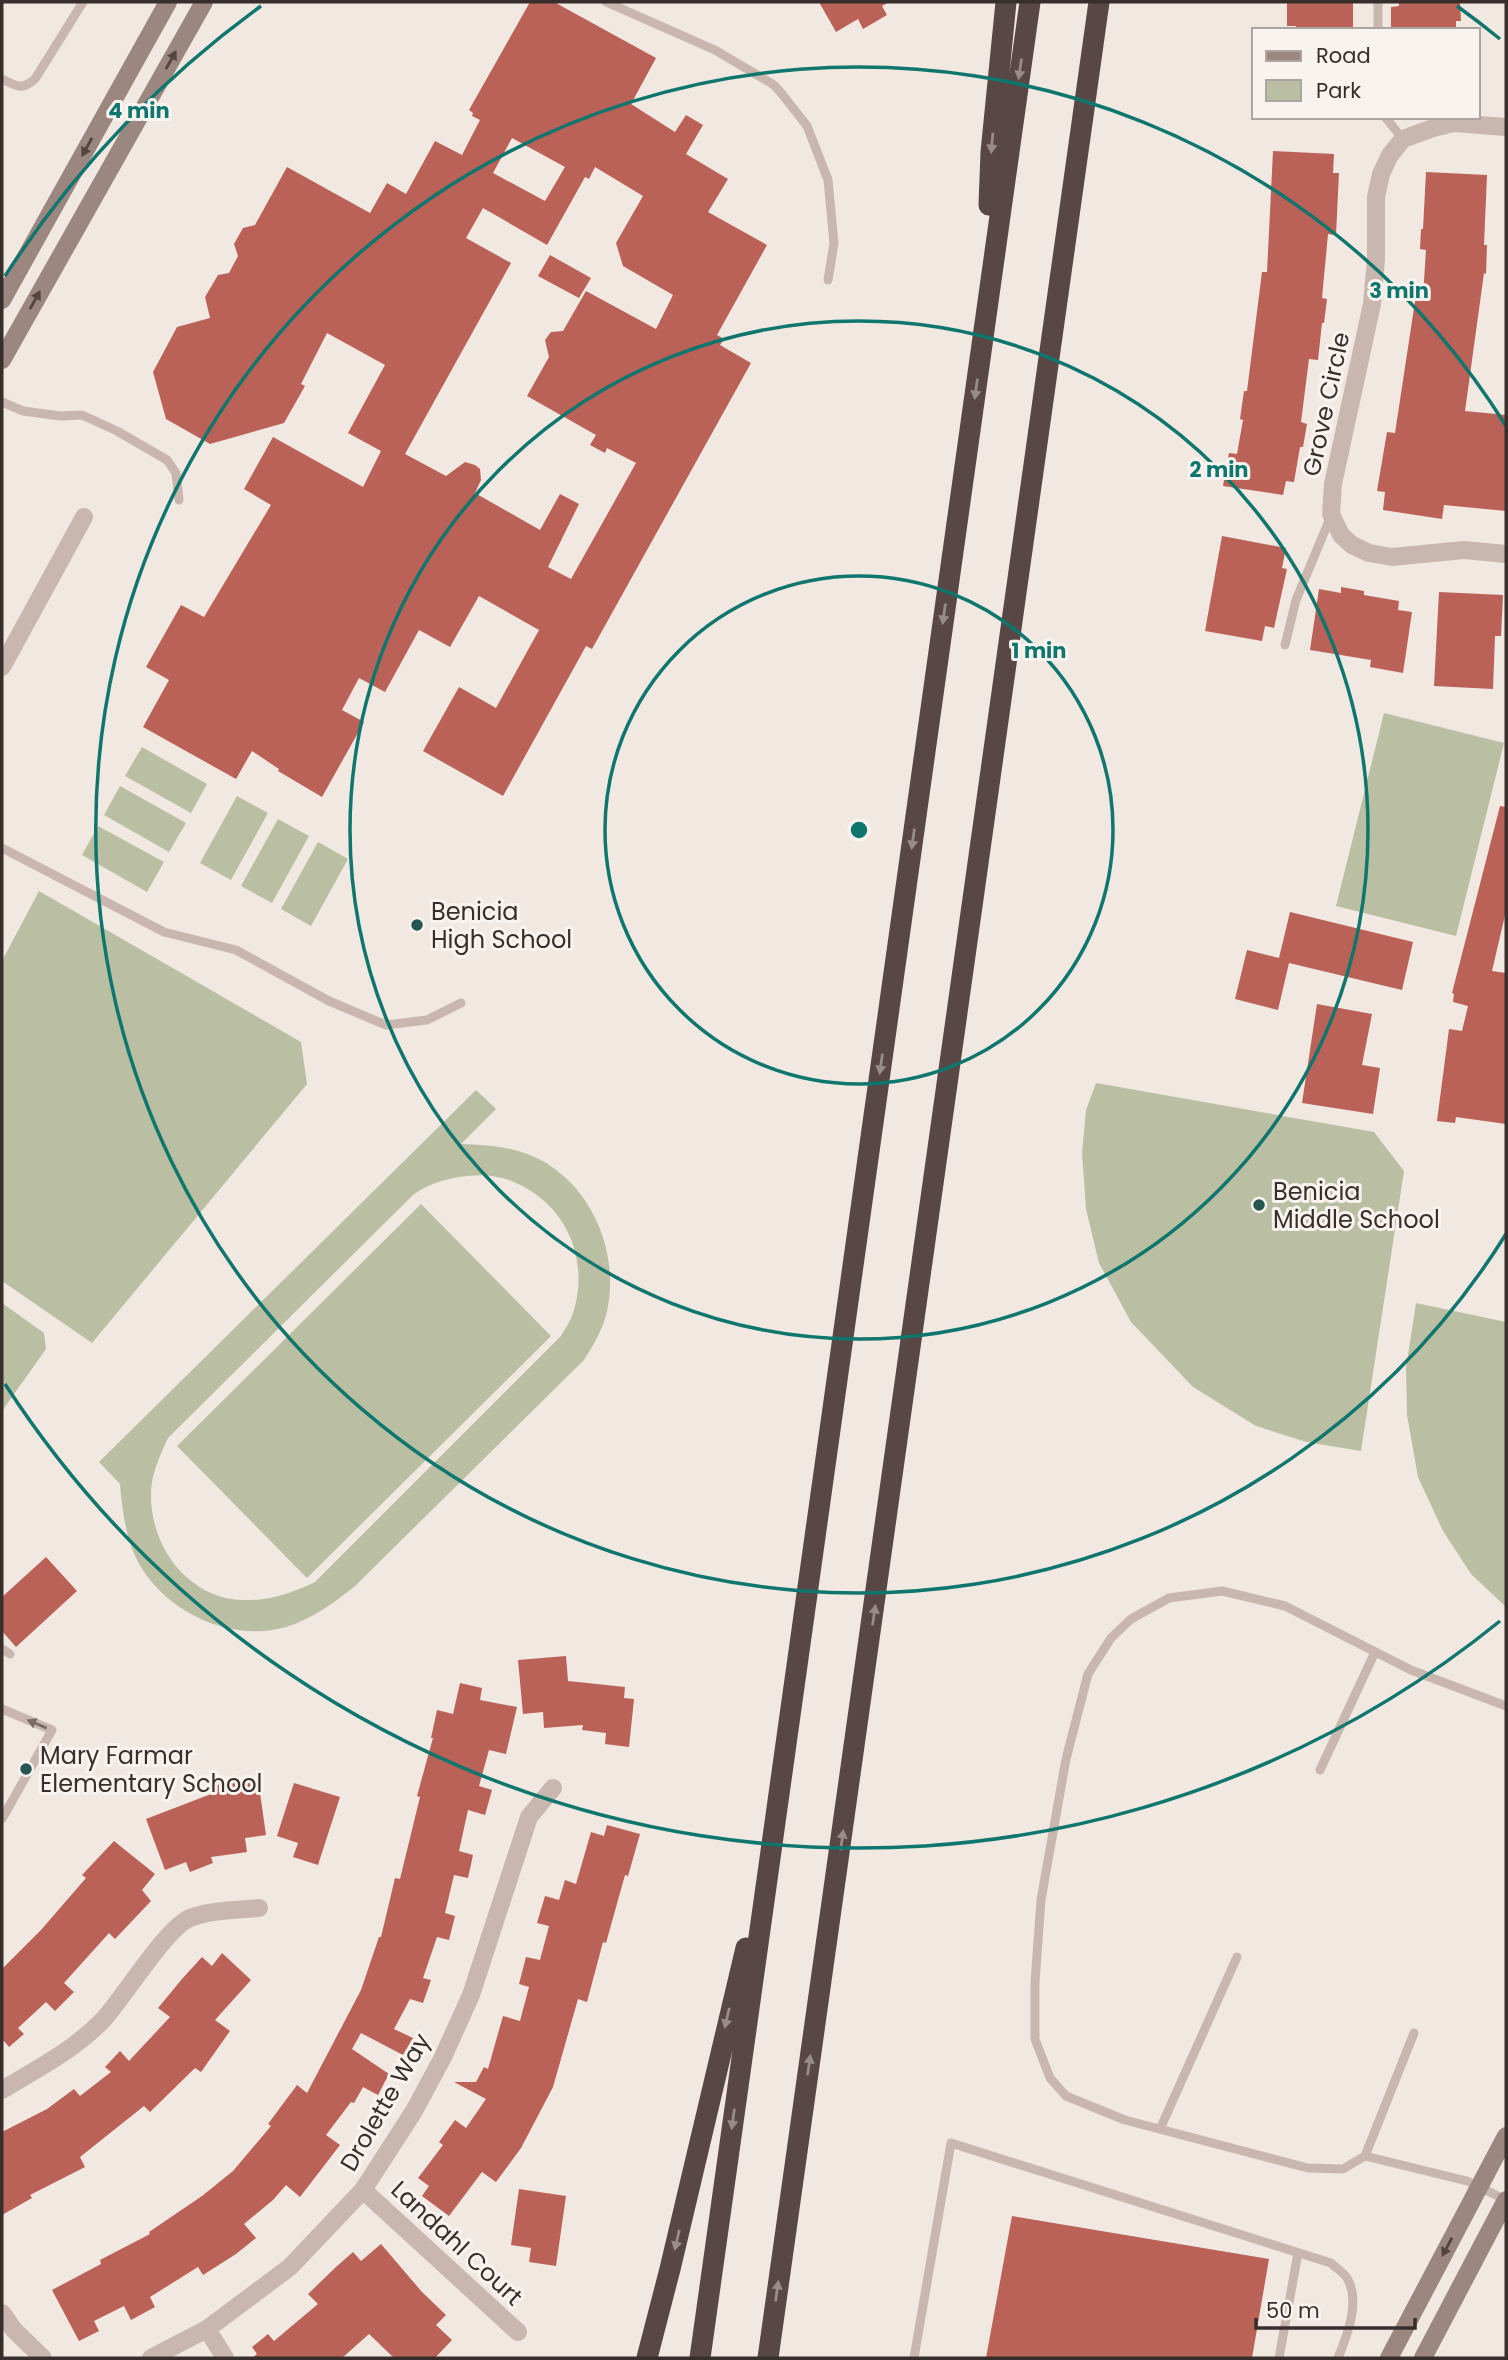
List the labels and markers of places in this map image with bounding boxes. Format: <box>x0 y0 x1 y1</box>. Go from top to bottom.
centre of rings <box>847 818 871 842</box>
place label: Benicia High School <box>431 895 572 956</box>
marker: Benicia High School <box>409 917 425 933</box>
place label: Benicia Middle School <box>1273 1175 1440 1236</box>
marker: Benicia Middle School <box>1251 1197 1267 1213</box>
place label: Mary Farmar Elementary School <box>40 1739 263 1800</box>
marker: Mary Farmar Elementary School <box>18 1761 34 1777</box>

